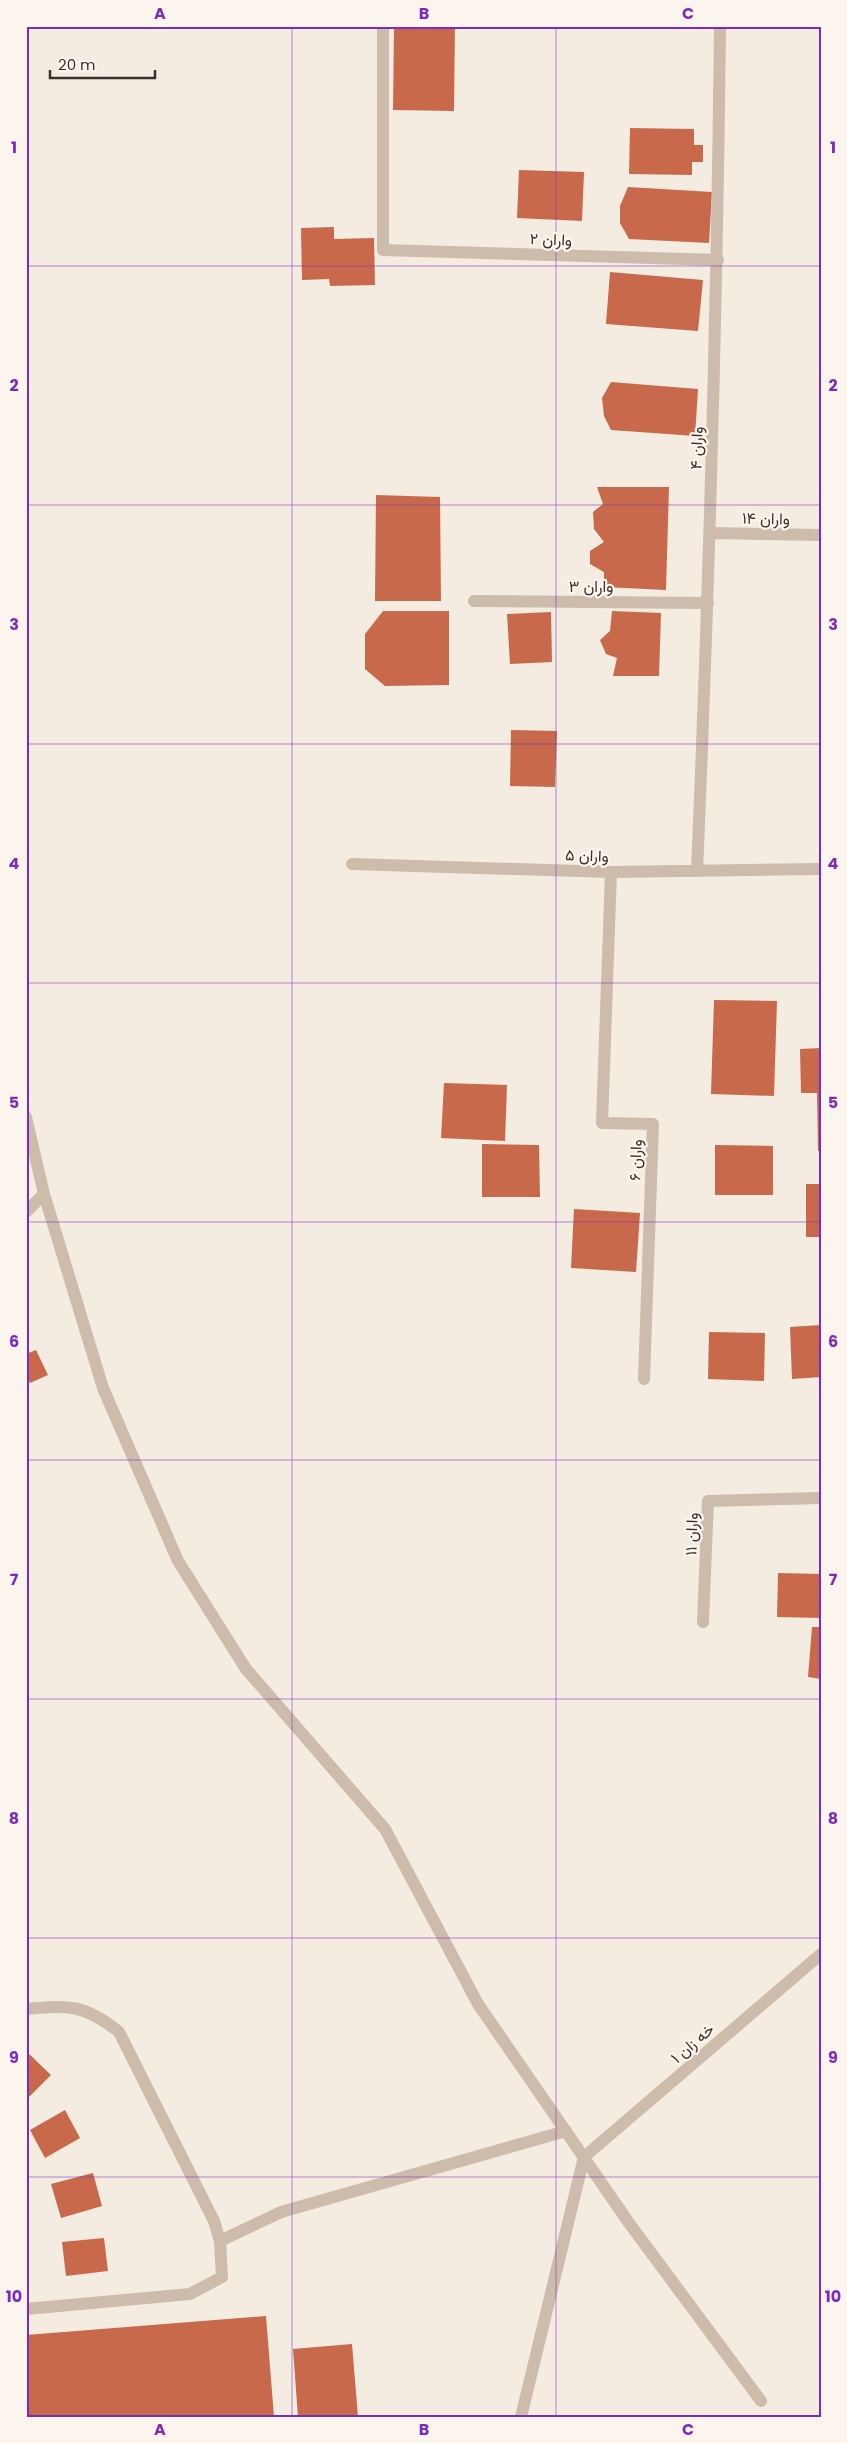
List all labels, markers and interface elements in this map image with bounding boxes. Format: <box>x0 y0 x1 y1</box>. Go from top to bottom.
text: A <box>154 2 166 25</box>
text: B <box>419 2 429 25</box>
text: C <box>682 2 694 25</box>
scale bar <box>50 48 155 80</box>
text: 20 m <box>58 54 96 75</box>
text: 1 <box>11 136 17 159</box>
text: 1 <box>830 136 836 159</box>
street label: واران ۲ <box>529 227 573 252</box>
text: 2 <box>9 374 19 397</box>
text: 2 <box>828 374 838 397</box>
street label: واران ۴ <box>684 426 709 470</box>
street label: واران ۱۴ <box>742 507 790 530</box>
street label: واران ۳ <box>569 575 613 598</box>
text: 3 <box>9 613 19 636</box>
text: 3 <box>828 613 838 636</box>
street label: واران ۵ <box>565 843 609 868</box>
text: 4 <box>9 852 20 875</box>
text: 4 <box>828 852 839 875</box>
text: 5 <box>9 1091 19 1114</box>
text: 5 <box>828 1091 838 1114</box>
street label: واران ۶ <box>623 1139 648 1181</box>
text: 6 <box>9 1330 19 1353</box>
text: 6 <box>828 1330 838 1353</box>
street label: واران ۱۱ <box>679 1512 704 1556</box>
text: 7 <box>10 1568 19 1591</box>
text: 7 <box>829 1568 838 1591</box>
text: 8 <box>9 1807 19 1830</box>
text: 8 <box>828 1807 838 1830</box>
street label: خه زان ۱ <box>665 2018 719 2069</box>
text: 9 <box>9 2046 19 2069</box>
text: 9 <box>828 2046 838 2069</box>
text: 10 <box>6 2285 22 2308</box>
text: 10 <box>825 2285 841 2308</box>
text: A <box>154 2418 166 2441</box>
text: B <box>419 2418 429 2441</box>
text: C <box>682 2418 694 2441</box>

